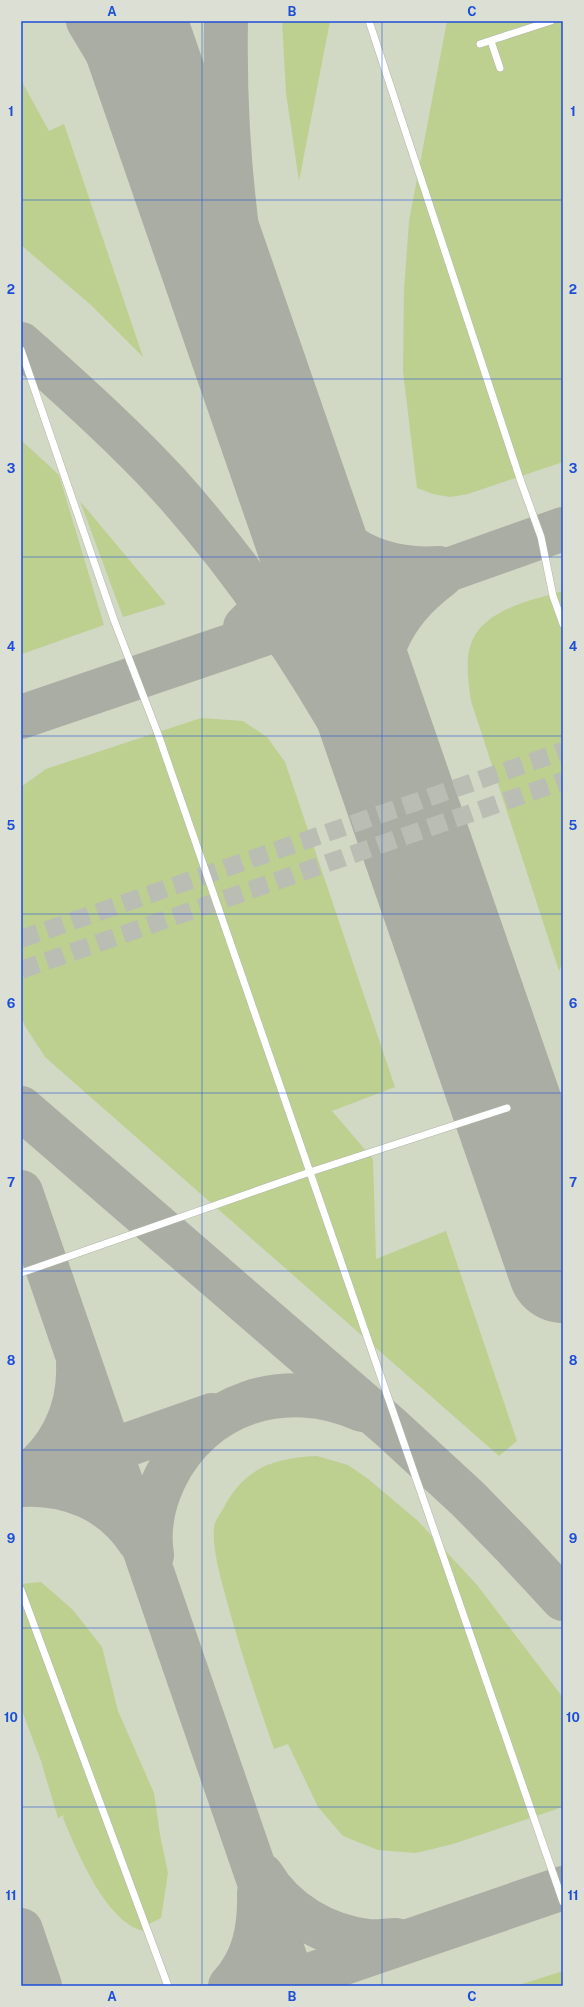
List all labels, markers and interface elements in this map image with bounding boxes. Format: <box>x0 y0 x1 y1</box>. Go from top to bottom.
text: A <box>107 4 117 19</box>
text: B <box>288 4 297 19</box>
text: C <box>467 4 477 19</box>
text: 1 <box>8 104 14 119</box>
text: 1 <box>570 104 576 119</box>
text: 2 <box>7 282 15 297</box>
text: 2 <box>569 282 577 297</box>
text: 3 <box>7 461 16 476</box>
text: 3 <box>569 461 578 476</box>
text: 4 <box>7 639 16 654</box>
text: 4 <box>569 639 578 654</box>
text: 5 <box>7 818 16 833</box>
text: 5 <box>569 818 578 833</box>
text: 6 <box>7 996 16 1011</box>
text: 6 <box>569 996 578 1011</box>
text: 7 <box>7 1175 15 1190</box>
text: 7 <box>569 1175 577 1190</box>
text: 8 <box>7 1353 16 1368</box>
text: 8 <box>569 1353 578 1368</box>
text: 9 <box>7 1531 15 1546</box>
text: 9 <box>569 1531 577 1546</box>
text: 10 <box>4 1710 18 1725</box>
text: 10 <box>566 1710 580 1725</box>
text: 11 <box>5 1888 17 1903</box>
text: 11 <box>567 1888 579 1903</box>
text: A <box>107 1989 117 2004</box>
text: B <box>288 1989 297 2004</box>
text: C <box>467 1989 477 2004</box>

